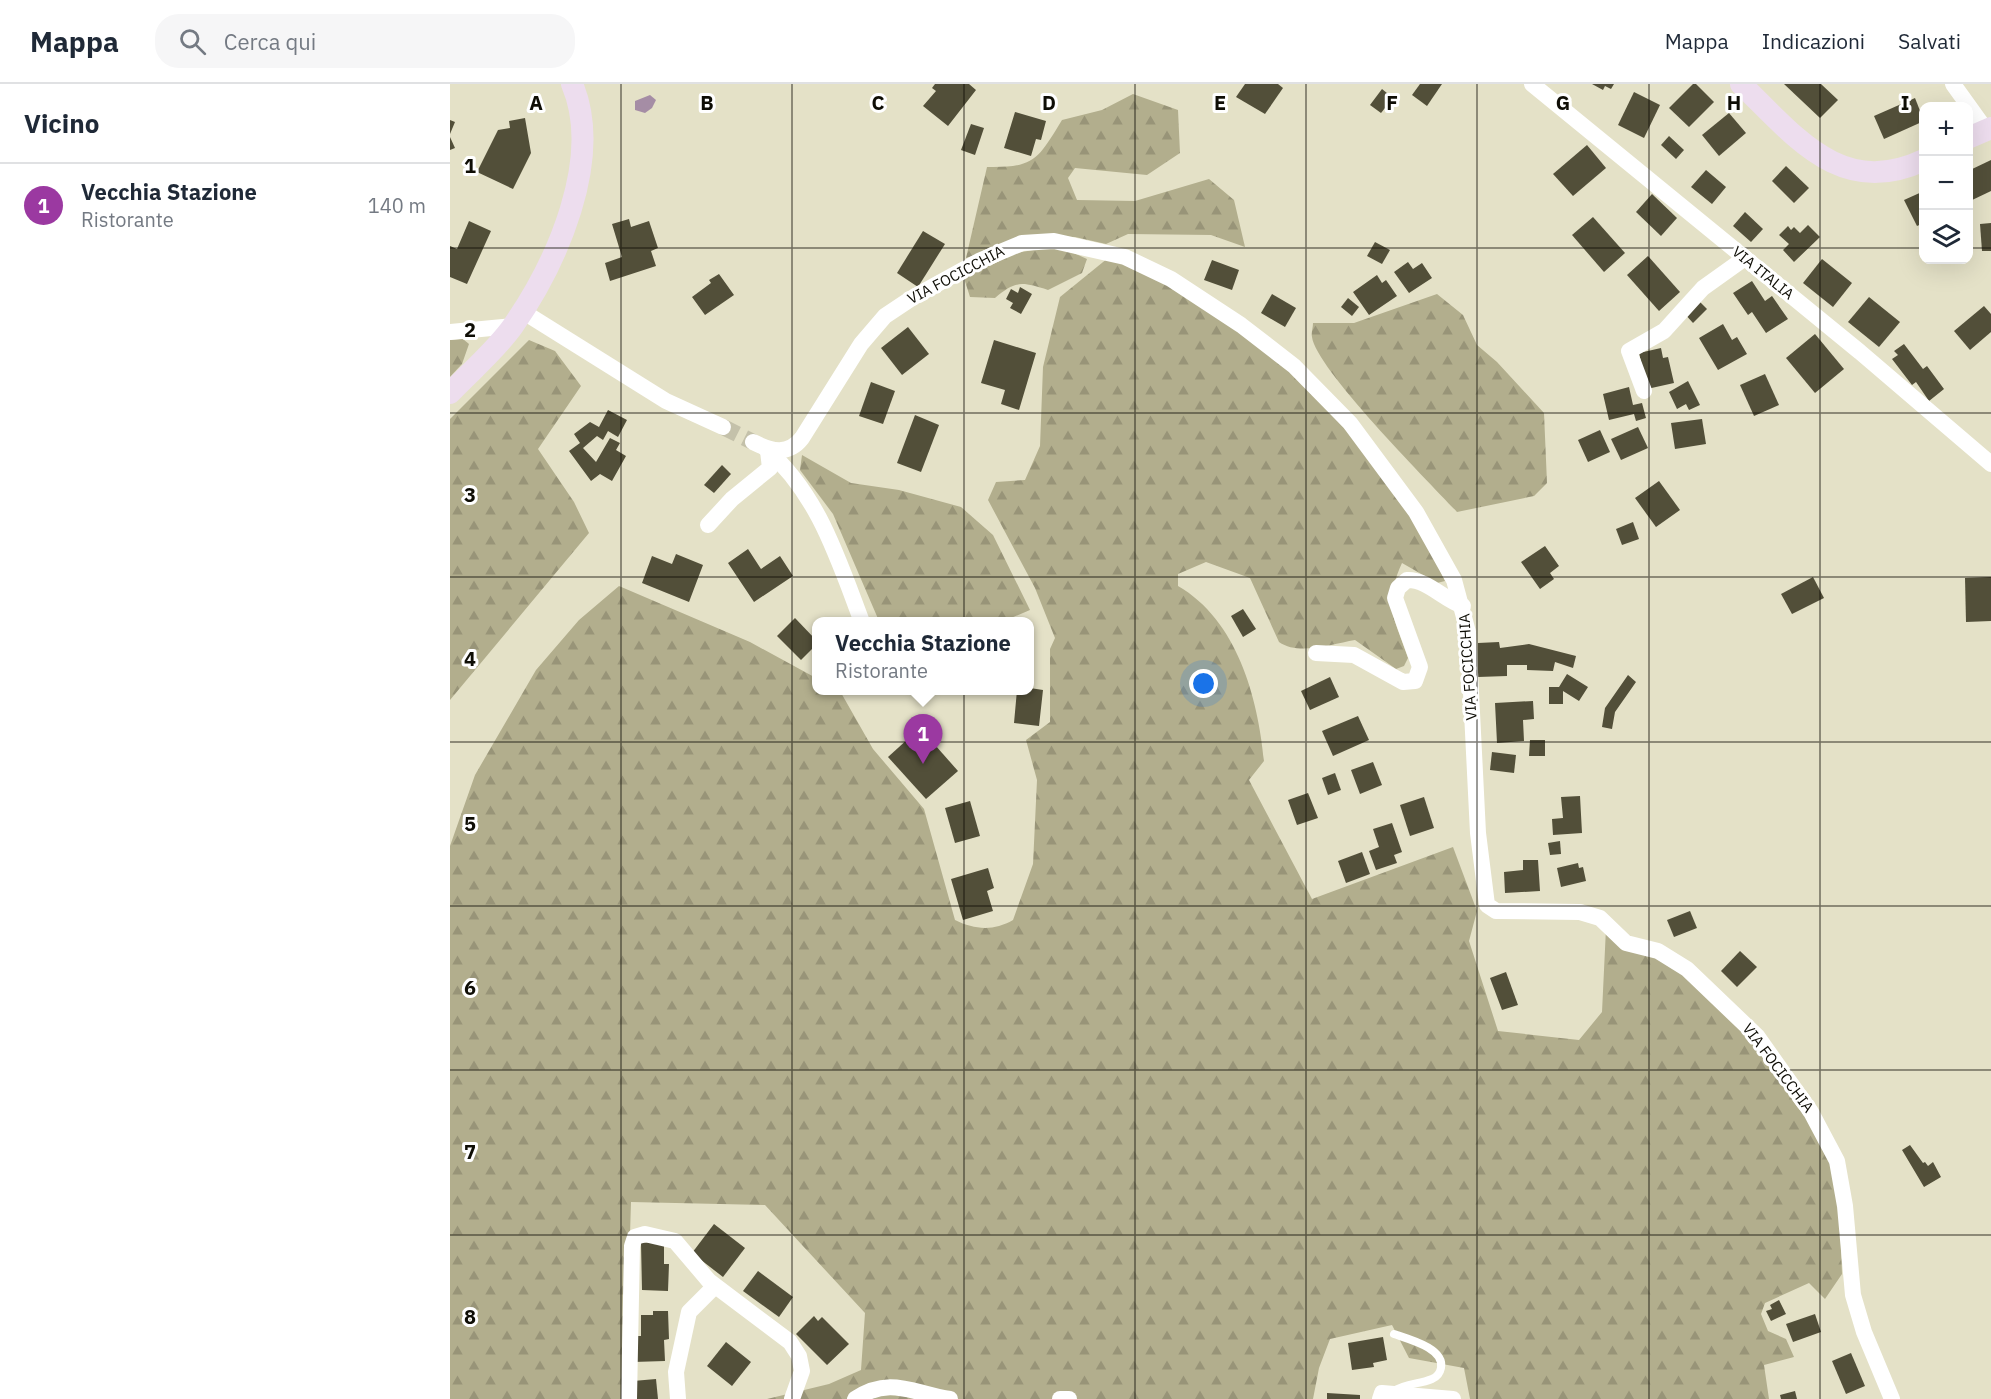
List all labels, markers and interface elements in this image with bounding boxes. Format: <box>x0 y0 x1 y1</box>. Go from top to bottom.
search box <box>155 14 575 68</box>
text: Mappa <box>30 23 119 60</box>
icon: search <box>176 25 209 58</box>
text: Cerca qui <box>224 27 316 56</box>
text: Mappa <box>1665 27 1729 55</box>
text: Indicazioni <box>1762 27 1865 55</box>
text: Salvati <box>1898 27 1961 55</box>
text: A <box>529 89 543 116</box>
text: B <box>700 89 714 116</box>
text: C <box>871 89 885 116</box>
text: D <box>1042 89 1056 116</box>
text: E <box>1214 89 1226 116</box>
text: F <box>1386 89 1398 116</box>
text: G <box>1556 89 1570 116</box>
text: H <box>1727 89 1741 116</box>
text: I <box>1901 89 1909 116</box>
map controls <box>1919 102 1973 264</box>
button: + <box>1919 102 1973 156</box>
text: Vicino <box>24 106 99 140</box>
text: 1 <box>464 152 476 179</box>
button: − <box>1919 156 1973 210</box>
text: Vecchia Stazione <box>81 177 257 206</box>
text: 1 <box>38 192 50 219</box>
text: 140 m <box>368 192 426 219</box>
text: Ristorante <box>81 206 174 233</box>
button: layers <box>1919 210 1973 264</box>
street label: VIA FOCICCHIA <box>904 241 1008 308</box>
street label: VIA ITALIA <box>1728 242 1799 304</box>
text: 2 <box>464 316 476 343</box>
text: 3 <box>464 481 476 508</box>
street label: VIA FOCICCHIA <box>1454 613 1481 721</box>
popup <box>812 617 1034 695</box>
text: Vecchia Stazione <box>835 628 1011 657</box>
text: 4 <box>464 645 476 672</box>
text: Ristorante <box>835 657 928 684</box>
your location <box>1189 669 1218 698</box>
pin: 1 <box>904 714 942 764</box>
text: 5 <box>464 810 476 837</box>
text: 6 <box>464 974 476 1001</box>
street label: VIA FOCICCHIA <box>1739 1019 1818 1116</box>
text: 7 <box>464 1138 476 1165</box>
text: 8 <box>464 1303 476 1330</box>

